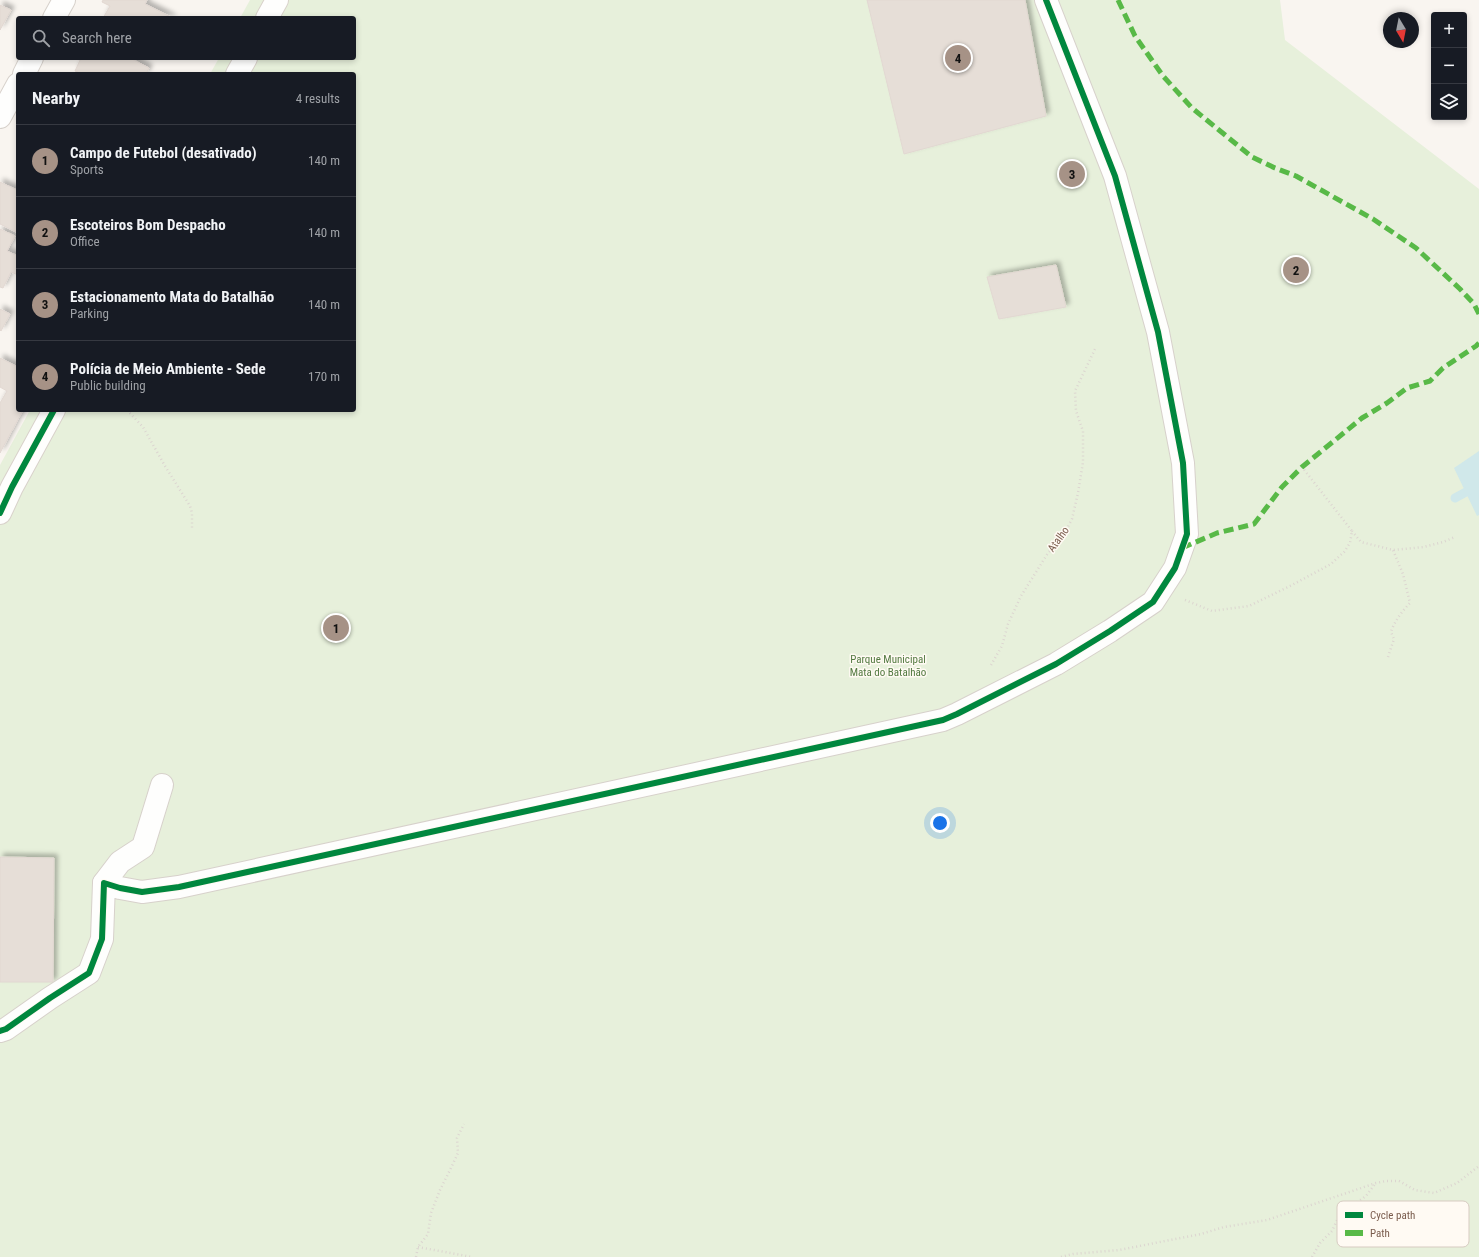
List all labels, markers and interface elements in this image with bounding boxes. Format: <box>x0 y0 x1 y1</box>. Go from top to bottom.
north arrow <box>1383 12 1419 48</box>
map controls <box>1431 12 1467 120</box>
button: + <box>1431 12 1467 48</box>
search box <box>16 16 356 60</box>
icon: search <box>30 27 52 49</box>
text: Search here <box>62 29 132 47</box>
pin: 4 <box>945 43 971 73</box>
button: − <box>1431 48 1467 84</box>
button: layers <box>1431 84 1467 120</box>
text: Nearby <box>32 88 80 108</box>
text: 4 results <box>296 91 340 106</box>
text: Campo de Futebol (desativado) <box>70 144 257 162</box>
text: 1 <box>42 153 48 168</box>
text: 140 m <box>308 153 340 168</box>
pin: 3 <box>1059 159 1085 189</box>
text: Sports <box>70 162 104 177</box>
text: Escoteiros Bom Despacho <box>70 216 226 234</box>
text: 2 <box>42 225 48 240</box>
text: 140 m <box>308 225 340 240</box>
text: Office <box>70 234 100 249</box>
pin: 2 <box>1283 255 1309 285</box>
text: Estacionamento Mata do Batalhão <box>70 288 274 306</box>
text: 3 <box>42 297 48 312</box>
text: 140 m <box>308 297 340 312</box>
text: Parking <box>70 306 109 321</box>
text: Polícia de Meio Ambiente - Sede <box>70 360 266 378</box>
text: 4 <box>42 369 48 384</box>
text: 170 m <box>308 369 340 384</box>
text: Public building <box>70 378 146 393</box>
street label: Atalho <box>1045 524 1072 554</box>
pin: 1 <box>323 613 349 643</box>
park label: Parque Municipal Mata do Batalhão <box>850 653 927 679</box>
your location <box>930 813 950 833</box>
legend <box>1337 1201 1469 1247</box>
text: Cycle path <box>1370 1209 1415 1222</box>
text: Path <box>1370 1227 1390 1240</box>

